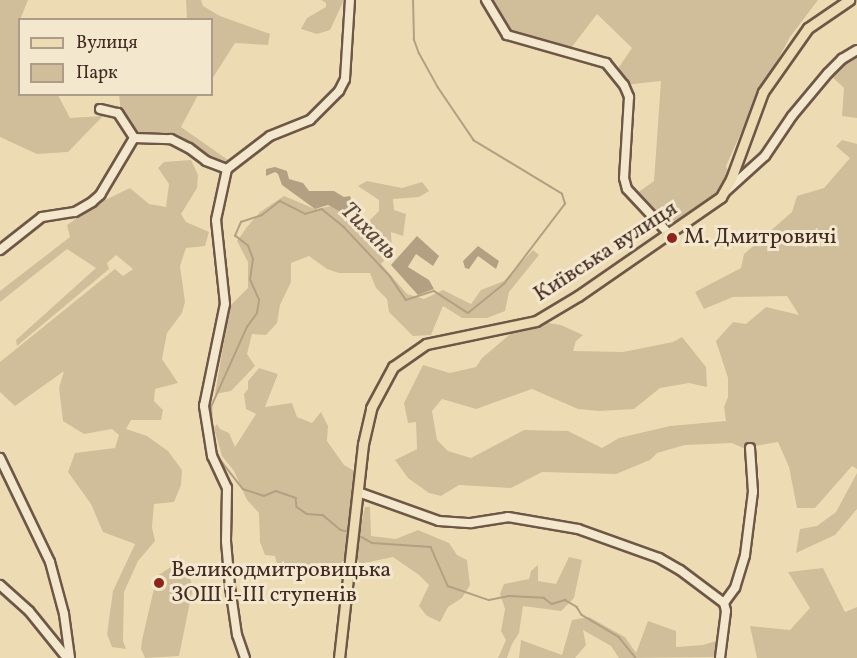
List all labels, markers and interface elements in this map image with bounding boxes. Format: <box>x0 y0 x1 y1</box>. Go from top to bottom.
legend <box>18 18 213 96</box>
text: Вулиця <box>76 31 138 56</box>
text: Парк <box>76 61 118 86</box>
street label: Київська вулиця <box>529 196 683 308</box>
water label: Тихань <box>333 197 403 267</box>
place label: М. Дмитровичі <box>684 225 837 251</box>
marker: М. Дмитровичі <box>665 231 679 245</box>
place label: Великодмитровицька ЗОШ І-ІІІ ступенів <box>171 557 391 608</box>
marker: Великодмитровицька ЗОШ І-ІІІ ступенів <box>152 576 166 590</box>

